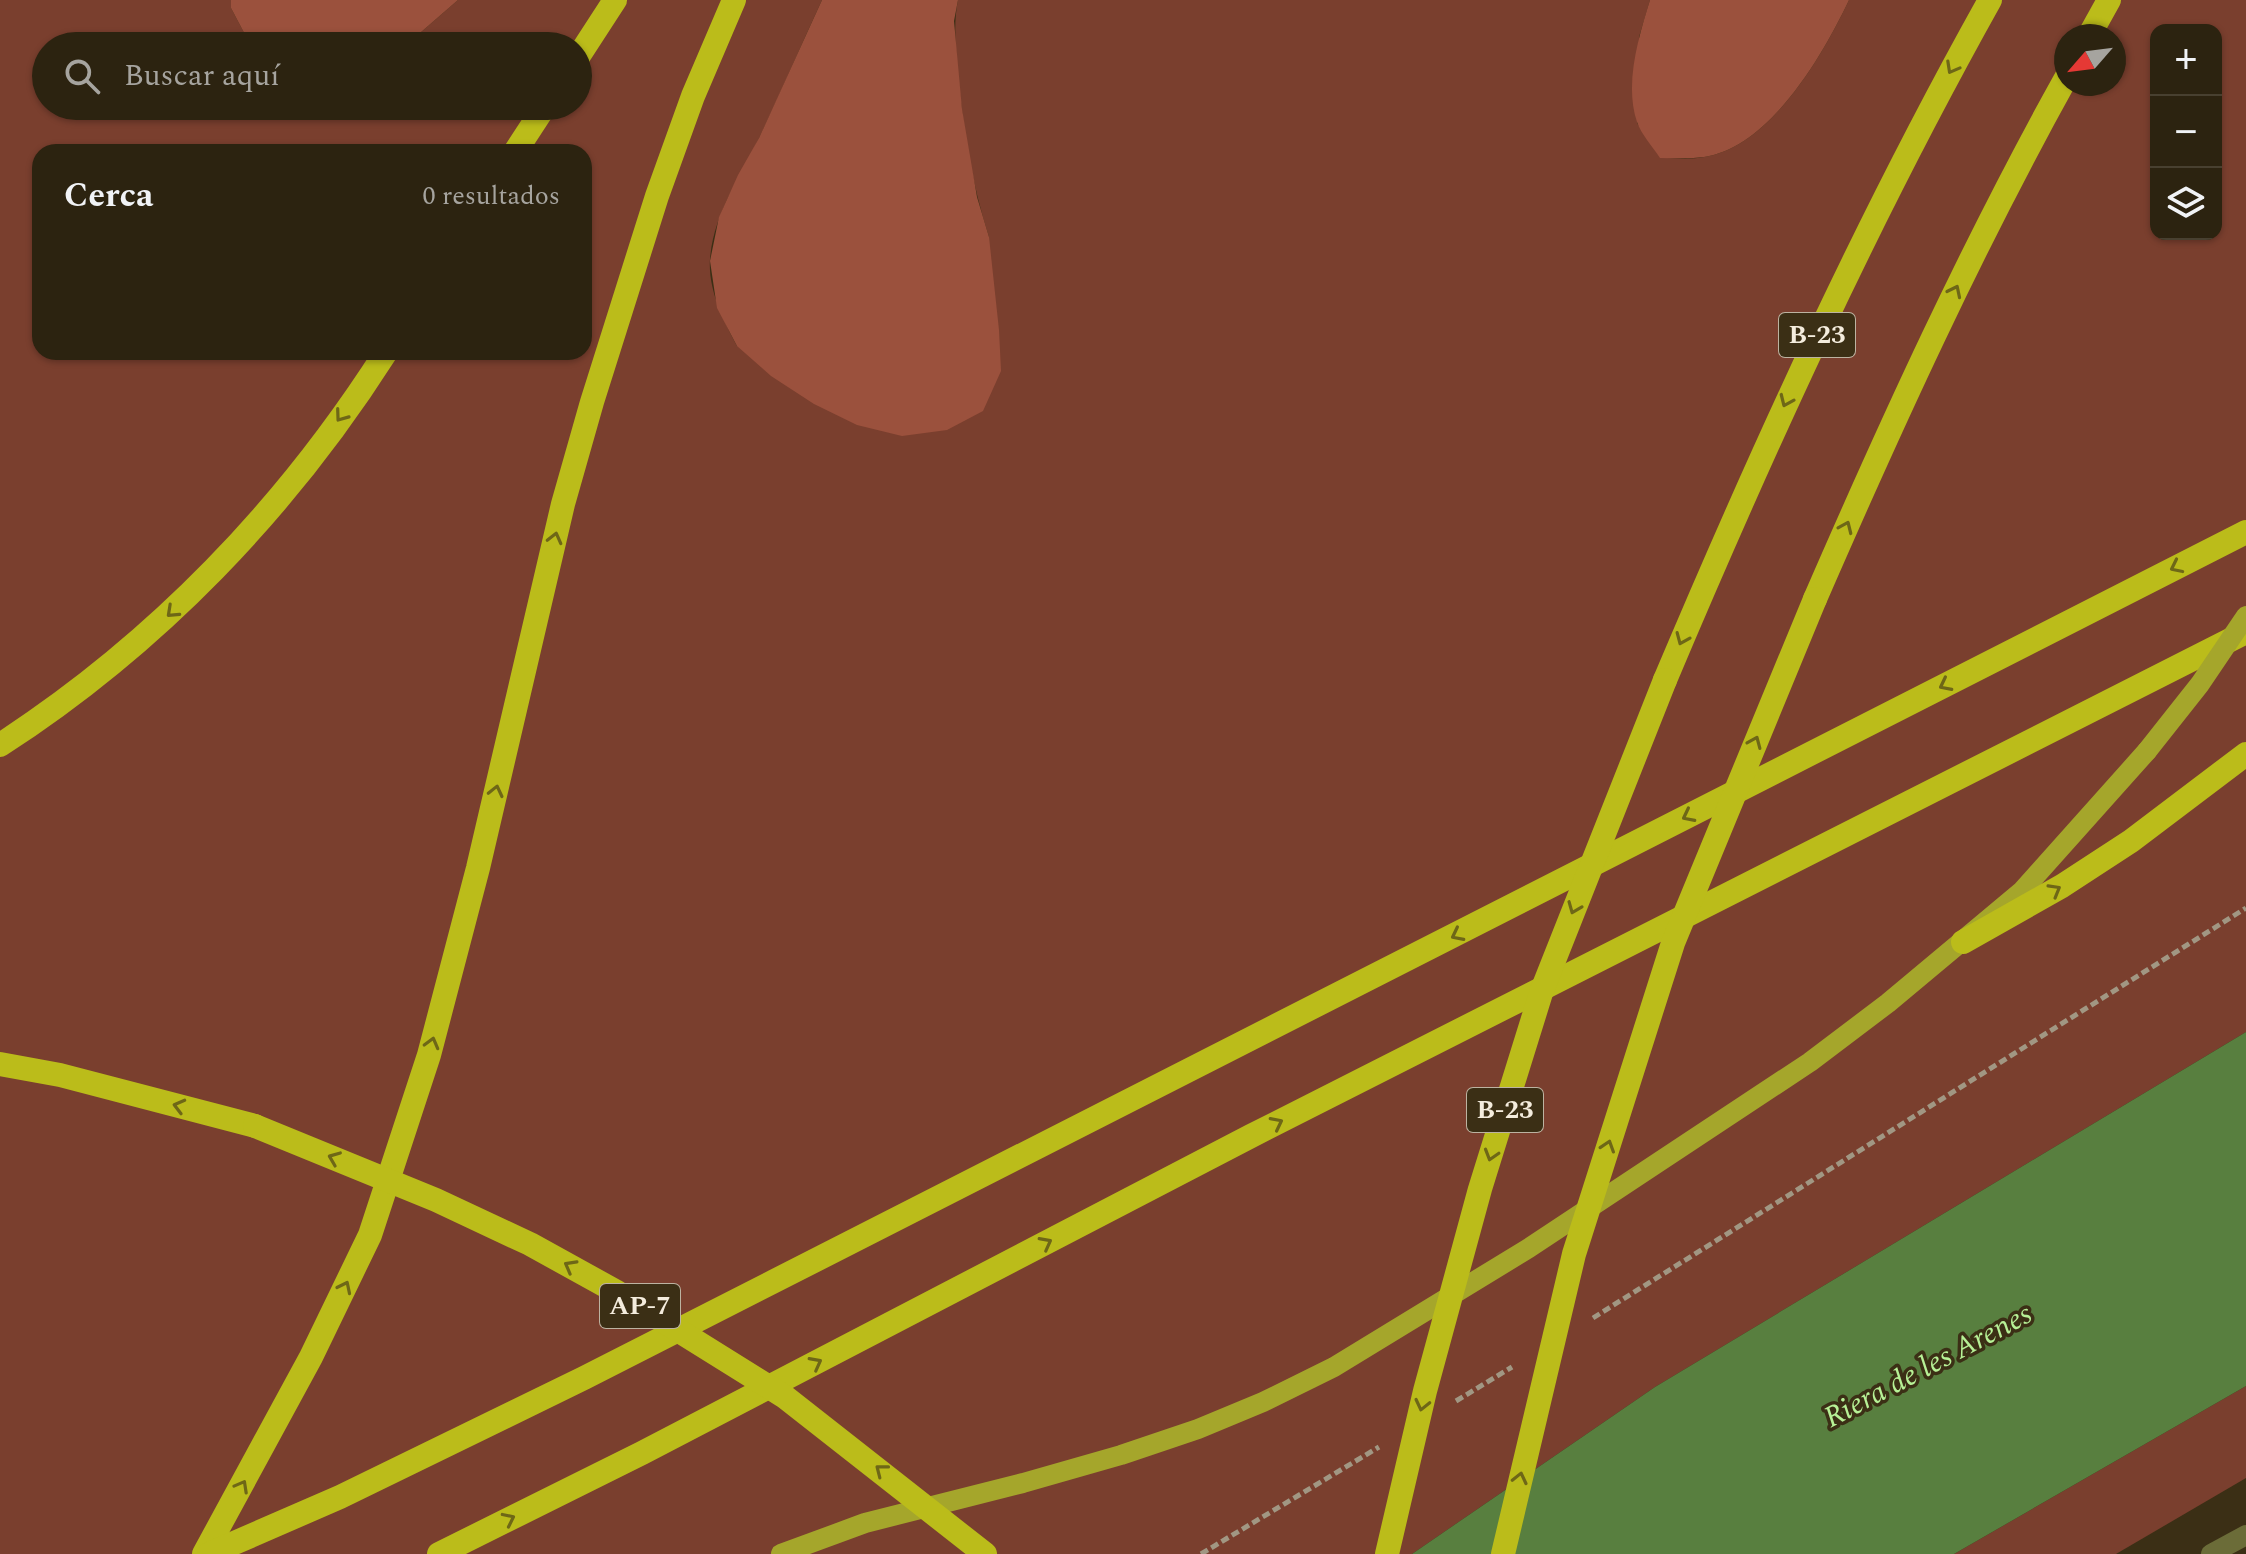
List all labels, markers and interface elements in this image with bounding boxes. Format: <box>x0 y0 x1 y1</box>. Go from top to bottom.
north arrow <box>2054 24 2126 96</box>
map controls <box>2150 24 2222 240</box>
button: + <box>2150 24 2222 96</box>
search box <box>32 32 592 120</box>
text: Buscar aquí <box>124 53 280 99</box>
icon: search <box>60 54 104 98</box>
one-way arrow <box>1946 59 1962 74</box>
button: − <box>2150 96 2222 168</box>
button: layers <box>2150 168 2222 240</box>
text: Cerca <box>64 170 153 222</box>
text: 0 resultados <box>422 176 560 216</box>
one-way arrow <box>1945 285 1961 300</box>
road number: B-23 <box>1779 313 1855 357</box>
one-way arrow <box>1780 393 1796 407</box>
one-way arrow <box>336 407 351 421</box>
one-way arrow <box>1836 521 1852 536</box>
one-way arrow <box>546 531 563 545</box>
one-way arrow <box>2170 557 2185 573</box>
one-way arrow <box>167 603 181 618</box>
one-way arrow <box>1675 631 1692 645</box>
one-way arrow <box>1938 675 1953 691</box>
one-way arrow <box>1746 736 1762 750</box>
one-way arrow <box>486 784 503 798</box>
one-way arrow <box>1682 807 1697 822</box>
one-way arrow <box>2046 884 2061 900</box>
one-way arrow <box>1568 900 1584 914</box>
one-way arrow <box>1450 925 1465 940</box>
one-way arrow <box>423 1036 440 1050</box>
road number: B-23 <box>1467 1088 1543 1132</box>
one-way arrow <box>173 1099 187 1115</box>
one-way arrow <box>1268 1117 1283 1132</box>
one-way arrow <box>1599 1139 1615 1153</box>
one-way arrow <box>1484 1147 1500 1161</box>
one-way arrow <box>328 1151 342 1168</box>
one-way arrow <box>1038 1237 1053 1252</box>
one-way arrow <box>564 1261 579 1276</box>
one-way arrow <box>335 1281 351 1296</box>
road number: AP-7 <box>600 1284 680 1328</box>
water label: Riera de les Arenes <box>1815 1291 2041 1440</box>
one-way arrow <box>807 1357 822 1373</box>
one-way arrow <box>1414 1398 1431 1412</box>
one-way arrow <box>876 1465 890 1480</box>
one-way arrow <box>1511 1472 1528 1485</box>
one-way arrow <box>232 1480 248 1495</box>
one-way arrow <box>501 1514 516 1529</box>

